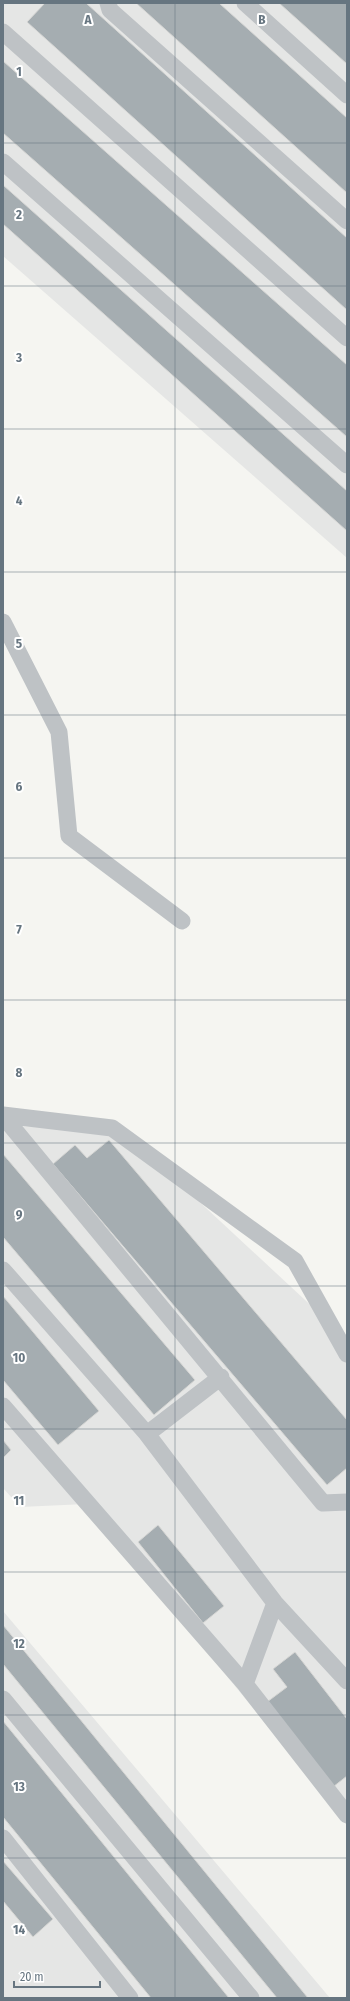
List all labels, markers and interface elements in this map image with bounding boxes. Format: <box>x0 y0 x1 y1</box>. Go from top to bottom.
text: A <box>83 12 92 27</box>
text: B <box>258 12 266 27</box>
text: 1 <box>16 64 22 79</box>
text: 2 <box>15 207 22 222</box>
text: 3 <box>15 350 22 365</box>
text: 4 <box>16 493 23 508</box>
text: 5 <box>16 636 22 651</box>
text: 6 <box>16 779 23 794</box>
text: 7 <box>16 922 22 937</box>
text: 8 <box>16 1065 23 1080</box>
text: 9 <box>16 1207 23 1222</box>
text: 10 <box>13 1350 25 1365</box>
text: 11 <box>14 1493 24 1508</box>
text: 12 <box>13 1636 25 1651</box>
text: 13 <box>13 1779 25 1794</box>
text: 14 <box>13 1922 25 1937</box>
scale bar <box>14 1963 100 1989</box>
text: 20 m <box>20 1970 44 1984</box>

